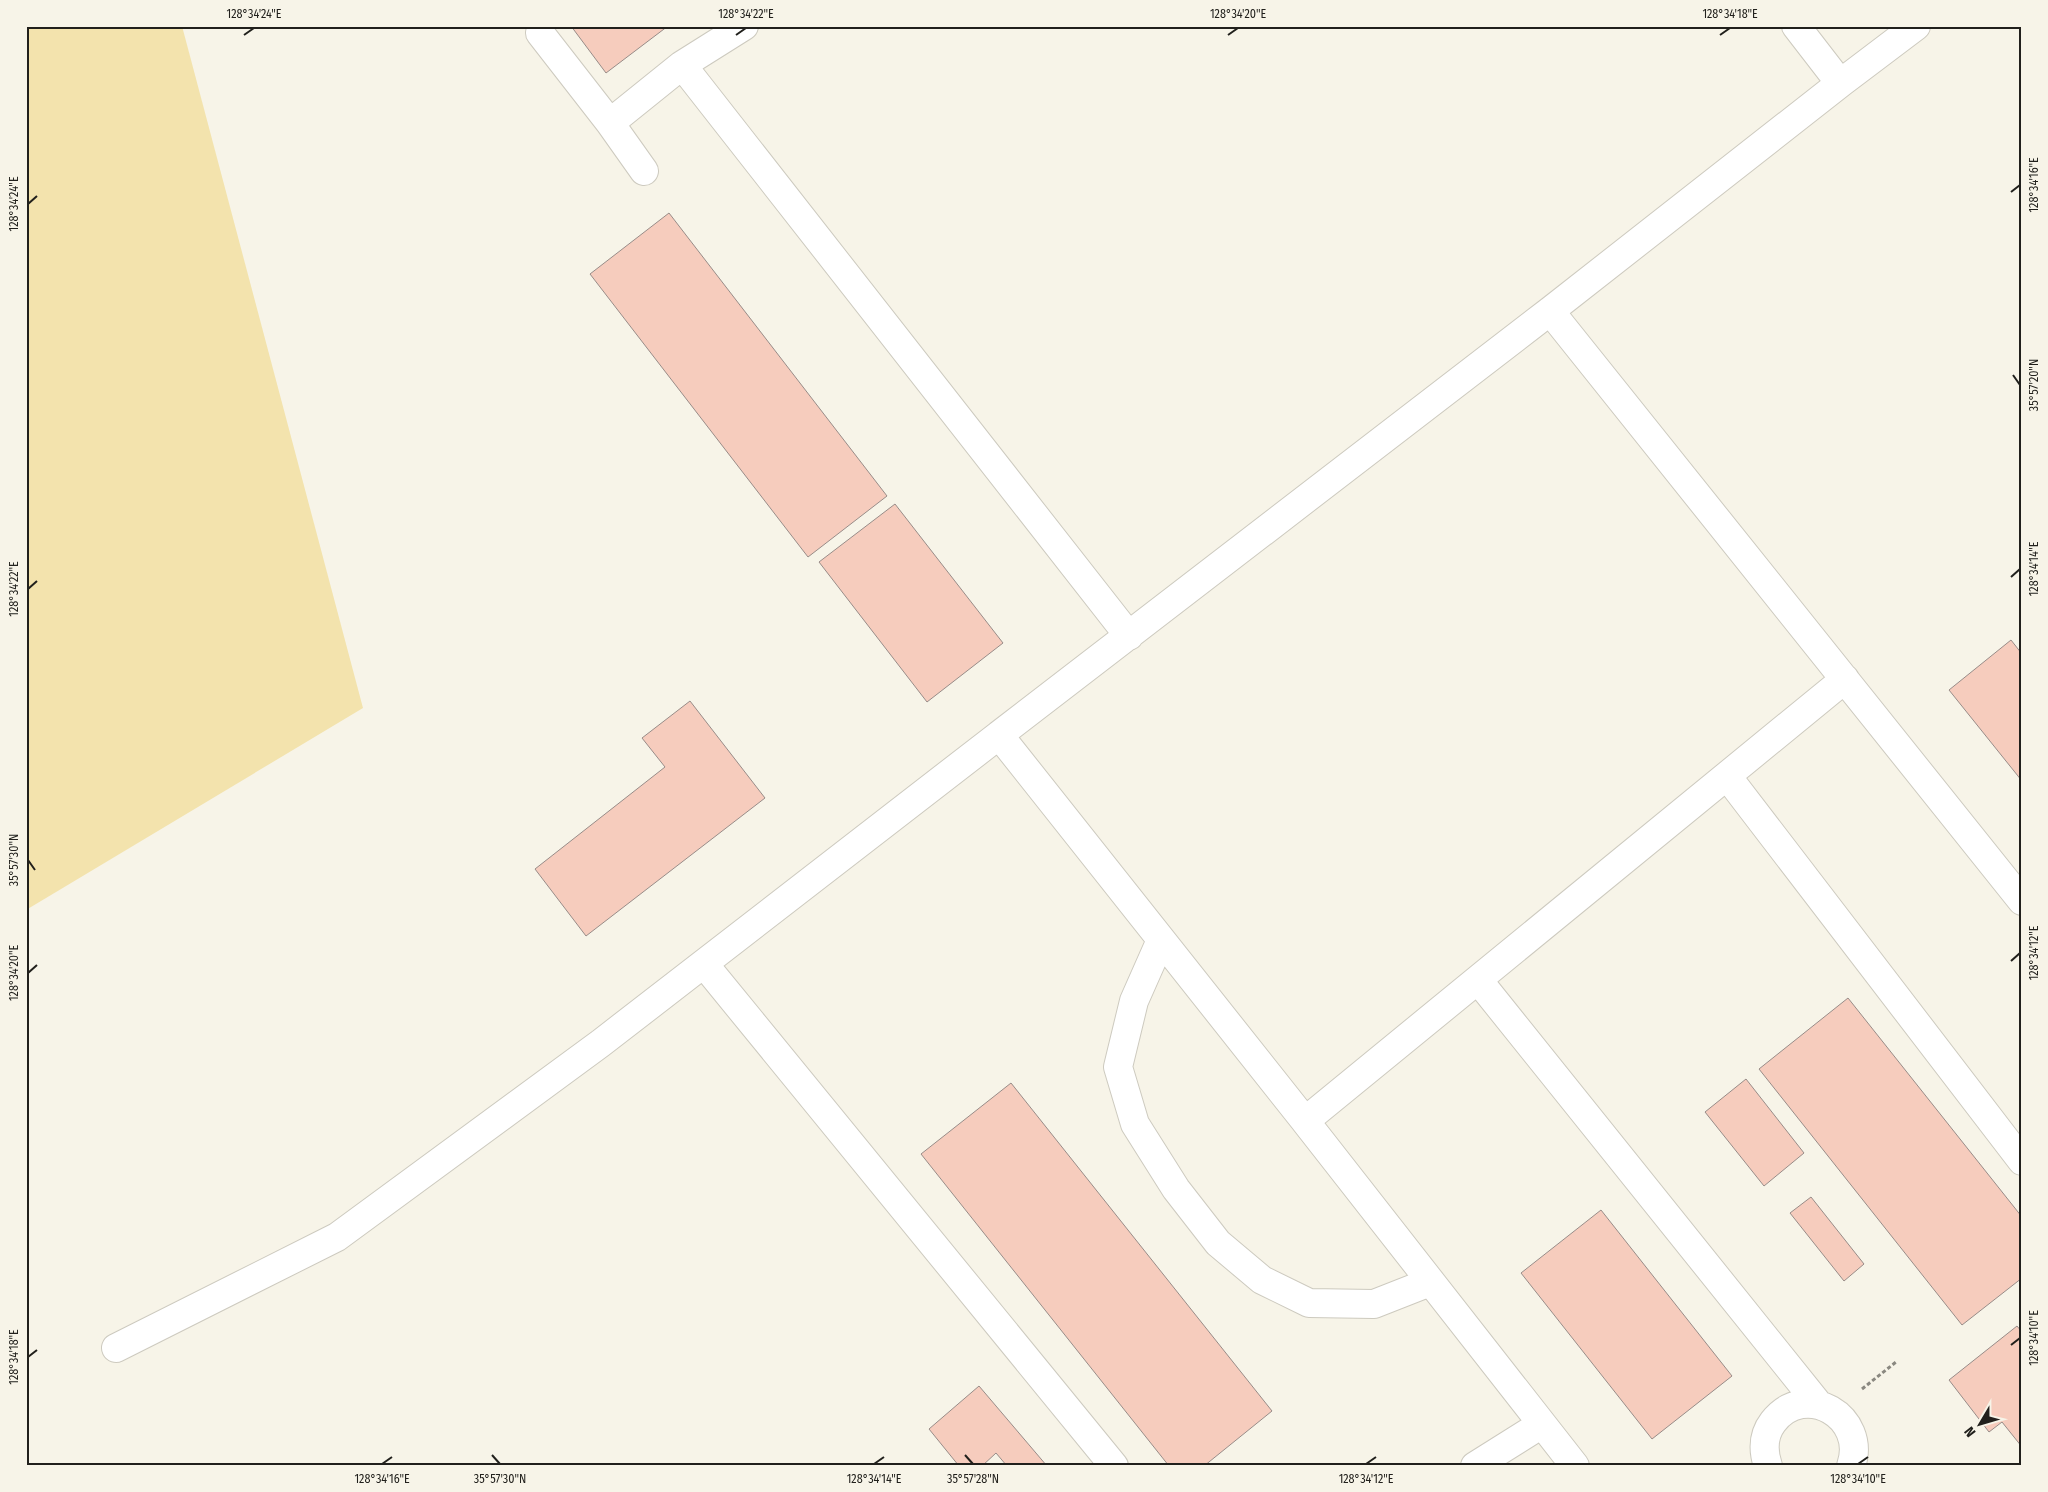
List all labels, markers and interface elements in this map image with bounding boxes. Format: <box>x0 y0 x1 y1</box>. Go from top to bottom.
text: 128°34'24"E <box>226 7 282 21</box>
text: 128°34'22"E <box>718 7 774 21</box>
text: 128°34'20"E <box>1210 7 1266 21</box>
text: 128°34'18"E <box>1702 7 1758 21</box>
text: 128°34'16"E <box>2027 157 2041 213</box>
text: 128°34'24"E <box>7 176 21 232</box>
text: 35°57'20"N <box>2027 359 2041 411</box>
text: 128°34'14"E <box>2027 541 2041 596</box>
text: 128°34'22"E <box>7 561 21 617</box>
text: 35°57'30"N <box>7 834 21 886</box>
text: 128°34'12"E <box>2027 925 2041 980</box>
text: 128°34'20"E <box>7 945 21 1001</box>
text: 128°34'10"E <box>2027 1310 2041 1366</box>
text: 128°34'18"E <box>7 1329 21 1385</box>
north arrow <box>1956 1400 2006 1450</box>
text: N <box>1961 1423 1979 1440</box>
text: 128°34'16"E <box>354 1472 410 1486</box>
text: 35°57'30"N <box>474 1472 526 1486</box>
text: 128°34'14"E <box>847 1472 902 1486</box>
text: 35°57'28"N <box>947 1472 999 1486</box>
text: 128°34'12"E <box>1339 1472 1394 1486</box>
text: 128°34'10"E <box>1830 1472 1886 1486</box>

